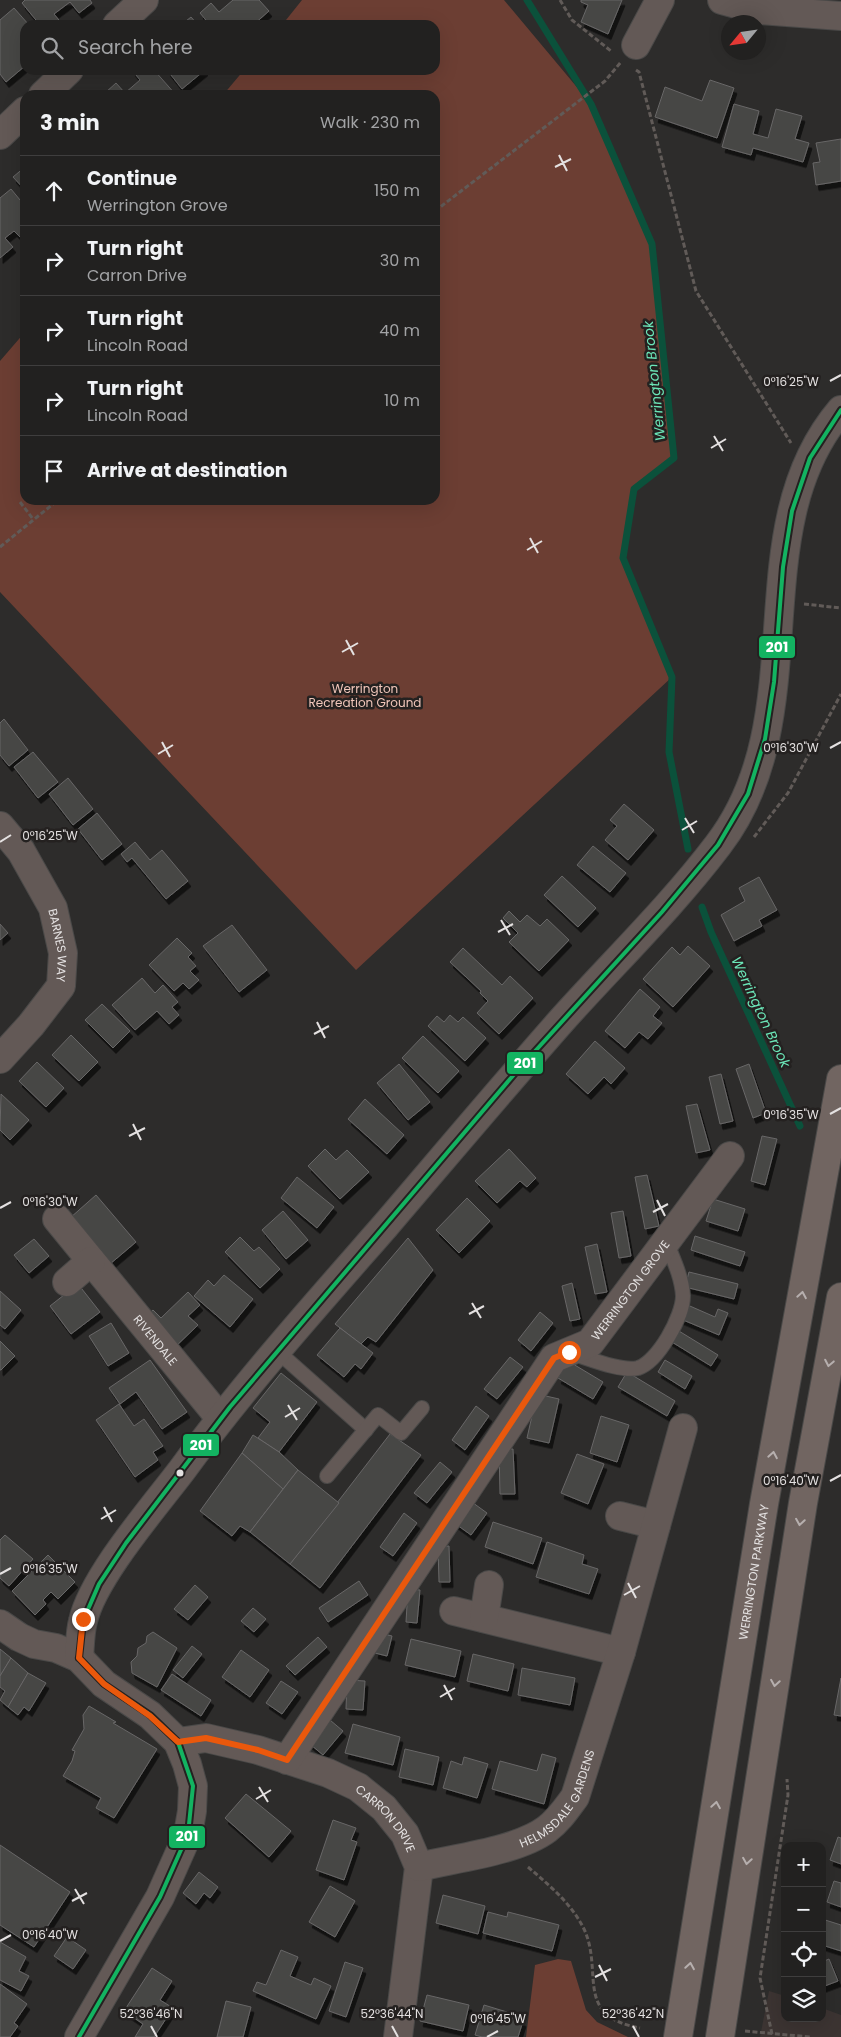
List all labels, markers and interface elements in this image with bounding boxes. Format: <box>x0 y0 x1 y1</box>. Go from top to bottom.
north arrow <box>721 15 766 60</box>
search box <box>20 20 440 75</box>
icon: search <box>38 34 66 62</box>
text: Search here <box>78 34 192 61</box>
text: 3 min <box>40 108 100 137</box>
text: Walk · 230 m <box>320 111 420 134</box>
text: Continue <box>87 165 177 192</box>
icon: ahead <box>40 177 68 205</box>
text: 150 m <box>374 179 420 202</box>
text: Werrington Grove <box>87 194 228 217</box>
text: Turn right <box>87 235 183 262</box>
icon: right <box>40 247 68 275</box>
text: 30 m <box>380 249 420 272</box>
text: Carron Drive <box>87 264 187 287</box>
text: Turn right <box>87 305 183 332</box>
icon: right <box>40 317 68 345</box>
text: 40 m <box>379 319 420 342</box>
water label: Werrington Brook <box>638 319 670 442</box>
text: Lincoln Road <box>87 334 188 357</box>
text: 0°16'25"W <box>763 373 819 390</box>
text: Turn right <box>87 375 183 402</box>
icon: right <box>40 387 68 415</box>
text: 10 m <box>384 389 420 412</box>
text: Lincoln Road <box>87 404 188 427</box>
icon: arrive <box>40 457 68 485</box>
text: Arrive at destination <box>87 457 288 484</box>
line badge: 201 <box>758 635 796 659</box>
text: 201 <box>766 637 788 657</box>
park label: Werrington Recreation Ground <box>309 680 421 711</box>
text: 0°16'30"W <box>763 739 819 756</box>
text: 0°16'25"W <box>22 827 78 844</box>
street label: BARNES WAY <box>45 907 72 983</box>
water label: Werrington Brook <box>726 953 796 1072</box>
line badge: 201 <box>506 1051 544 1075</box>
text: 201 <box>514 1053 536 1073</box>
text: 0°16'35"W <box>763 1106 819 1123</box>
text: 0°16'30"W <box>22 1193 78 1210</box>
street label: WERRINGTON GROVE <box>587 1236 673 1343</box>
one-way arrow <box>796 1291 807 1299</box>
street label: RIVENDALE <box>130 1311 182 1369</box>
route start <box>558 1341 581 1364</box>
one-way arrow <box>824 1358 834 1367</box>
line badge: 201 <box>182 1433 220 1457</box>
text: 201 <box>190 1435 212 1455</box>
one-way arrow <box>767 1450 778 1459</box>
unlabelled marker <box>175 1468 185 1478</box>
text: 0°16'40"W <box>763 1472 819 1489</box>
street label: WERRINGTON PARKWAY <box>734 1503 772 1641</box>
one-way arrow <box>795 1518 805 1527</box>
text: 0°16'35"W <box>22 1560 78 1577</box>
route end <box>72 1608 95 1631</box>
one-way arrow <box>770 1679 780 1687</box>
street label: HELMSDALE GARDENS <box>517 1747 598 1851</box>
street label: CARRON DRIVE <box>352 1780 420 1855</box>
one-way arrow <box>710 1801 720 1809</box>
line badge: 201 <box>168 1825 206 1849</box>
text: 201 <box>176 1826 198 1846</box>
map controls <box>781 1842 826 2022</box>
button: + <box>781 1842 826 1887</box>
one-way arrow <box>743 1857 753 1865</box>
button: − <box>781 1887 826 1932</box>
text: 0°16'40"W <box>22 1926 78 1943</box>
button: locate <box>781 1932 826 1977</box>
one-way arrow <box>684 1961 694 1970</box>
button: layers <box>781 1977 826 2022</box>
text: 52°36'46"N <box>119 2005 183 2022</box>
text: 52°36'44"N <box>361 2005 424 2022</box>
text: 52°36'42"N <box>602 2005 664 2022</box>
text: 0°16'45"W <box>470 2010 526 2027</box>

